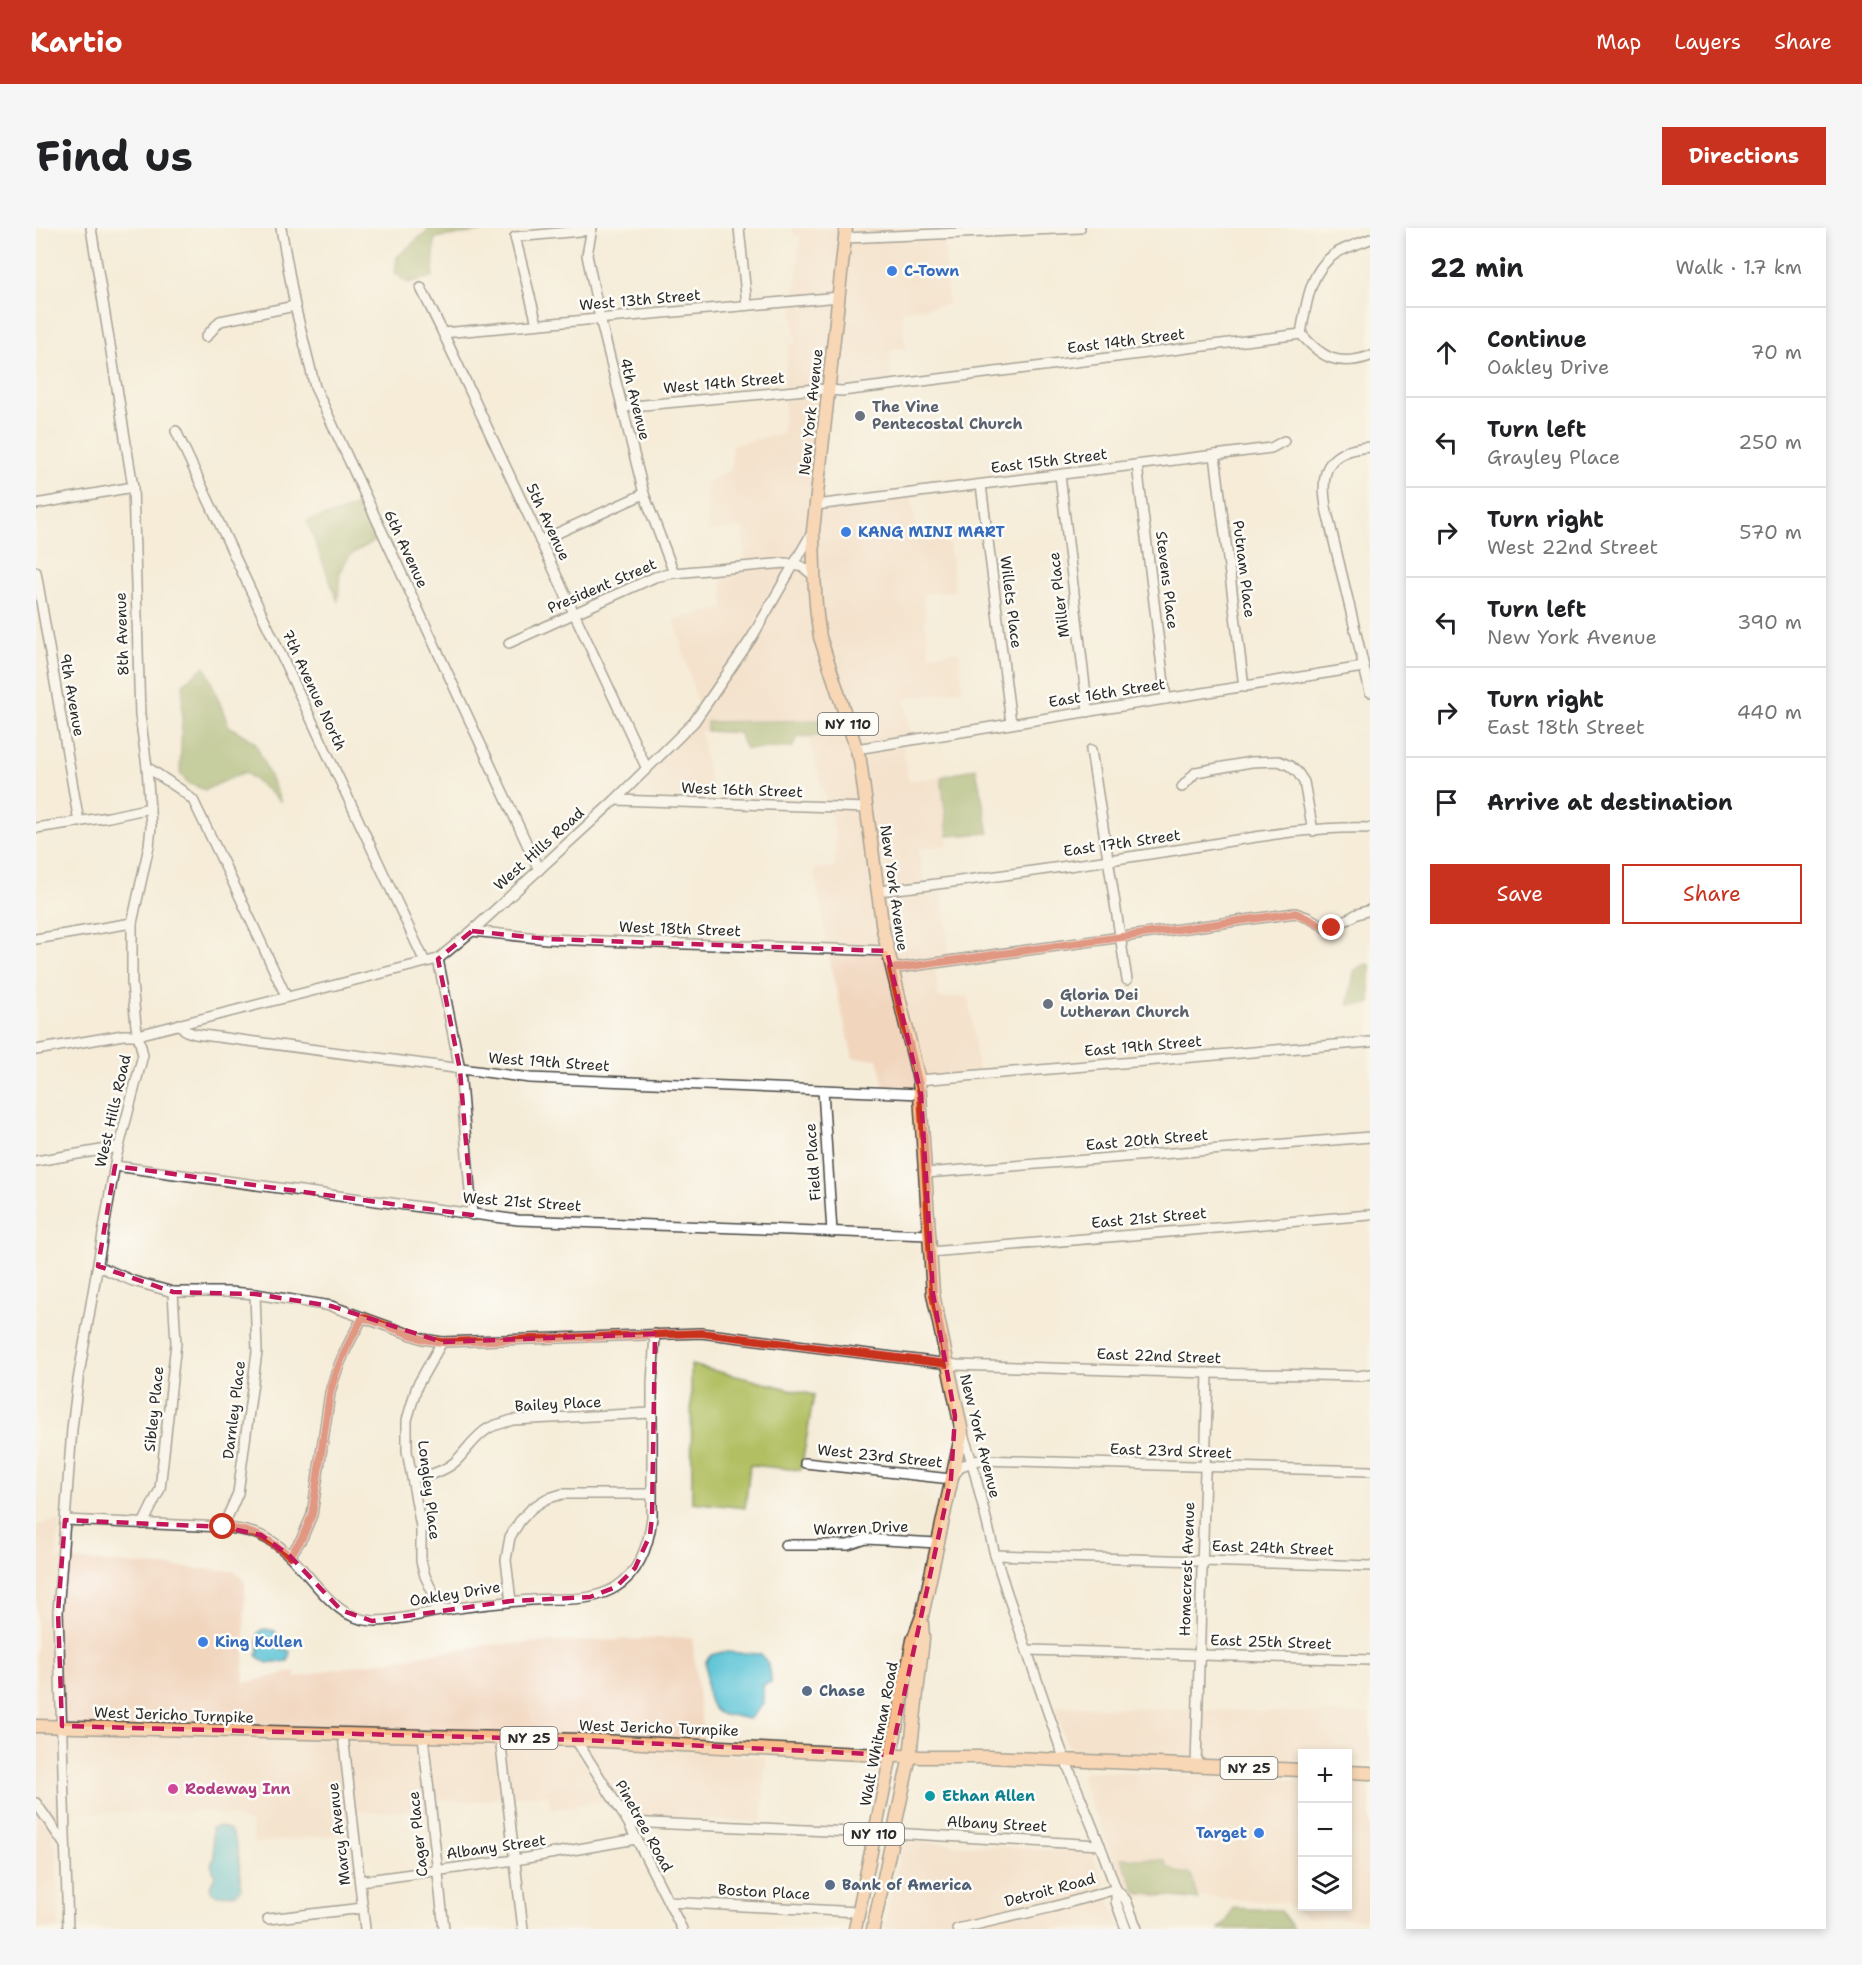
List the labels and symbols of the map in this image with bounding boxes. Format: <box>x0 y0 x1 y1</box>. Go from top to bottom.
place label: C-Town <box>904 261 959 281</box>
marker: C-Town <box>885 264 899 278</box>
street label: West 13th Street <box>579 285 701 315</box>
street label: East 14th Street <box>1066 324 1186 358</box>
street label: New York Avenue <box>794 348 828 476</box>
street label: 4th Avenue <box>615 356 655 442</box>
street label: West 14th Street <box>662 368 786 398</box>
place label: The Vine Pentecostal Church <box>872 397 1022 434</box>
marker: The Vine Pentecostal Church <box>853 409 867 423</box>
street label: East 15th Street <box>990 444 1108 478</box>
street label: 5th Avenue <box>521 480 575 564</box>
street label: 6th Avenue <box>379 507 433 591</box>
street label: Putnam Place <box>1228 519 1260 619</box>
place label: KANG MINI MART <box>858 522 1006 542</box>
marker: KANG MINI MART <box>839 525 853 539</box>
street label: Stevens Place <box>1151 530 1183 630</box>
street label: Miller Place <box>1044 551 1074 639</box>
street label: President Street <box>544 554 660 618</box>
street label: Willets Place <box>995 555 1027 649</box>
street label: 8th Avenue <box>111 592 133 676</box>
street label: 7th Avenue North <box>277 626 351 754</box>
street label: 9th Avenue <box>55 652 89 738</box>
street label: East 16th Street <box>1047 674 1167 712</box>
road number: NY 110 <box>818 713 878 735</box>
street label: West 16th Street <box>681 778 803 802</box>
street label: West Hills Road <box>490 803 589 895</box>
street label: New York Avenue <box>875 824 913 952</box>
street label: East 17th Street <box>1062 825 1182 861</box>
route end <box>1318 914 1344 940</box>
street label: West 18th Street <box>619 917 741 941</box>
place label: Gloria Dei Lutheran Church <box>1060 985 1189 1022</box>
marker: Gloria Dei Lutheran Church <box>1041 997 1055 1011</box>
street label: East 19th Street <box>1083 1031 1203 1061</box>
street label: West 19th Street <box>488 1048 610 1076</box>
street label: West Hills Road <box>90 1052 136 1169</box>
street label: Field Place <box>800 1122 826 1202</box>
street label: East 20th Street <box>1085 1125 1209 1155</box>
street label: West 21st Street <box>462 1188 582 1216</box>
street label: East 21st Street <box>1091 1203 1207 1233</box>
street label: East 22nd Street <box>1096 1344 1222 1368</box>
street label: Darnley Place <box>218 1360 250 1460</box>
street label: Sibley Place <box>140 1365 168 1453</box>
street label: New York Avenue <box>955 1372 1005 1500</box>
street label: Bailey Place <box>514 1392 602 1416</box>
street label: Longley Place <box>413 1439 445 1541</box>
street label: West 23rd Street <box>816 1439 944 1473</box>
street label: East 23rd Street <box>1110 1439 1232 1463</box>
street label: Homecrest Avenue <box>1175 1501 1199 1637</box>
route start <box>209 1513 235 1539</box>
street label: Warren Drive <box>813 1516 909 1540</box>
street label: East 24th Street <box>1212 1536 1334 1560</box>
street label: Oakley Drive <box>408 1577 502 1611</box>
street label: East 25th Street <box>1210 1630 1332 1654</box>
place label: King Kullen <box>215 1632 303 1652</box>
marker: King Kullen <box>196 1635 210 1649</box>
street label: Walt Whitman Road <box>855 1660 903 1808</box>
place label: Chase <box>819 1681 865 1701</box>
marker: Chase <box>800 1684 814 1698</box>
street label: West Jericho Turnpike <box>94 1702 254 1728</box>
street label: West Jericho Turnpike <box>579 1715 739 1741</box>
road number: NY 25 <box>500 1727 558 1749</box>
road number: NY 25 <box>1220 1757 1278 1779</box>
street label: Pinetree Road <box>610 1776 678 1876</box>
place label: Rodeway Inn <box>185 1779 290 1799</box>
street label: Marcy Avenue <box>323 1781 355 1887</box>
marker: Rodeway Inn <box>166 1782 180 1796</box>
place label: Ethan Allen <box>942 1786 1035 1806</box>
marker: Ethan Allen <box>923 1789 937 1803</box>
street label: Cager Place <box>404 1790 432 1878</box>
street label: Albany Street <box>946 1811 1048 1837</box>
road number: NY 110 <box>844 1823 904 1845</box>
place label: Target <box>1196 1823 1247 1843</box>
marker: Target <box>1252 1826 1266 1840</box>
street label: Albany Street <box>445 1830 547 1864</box>
street label: Detroit Road <box>1002 1868 1098 1912</box>
place label: Bank of America <box>842 1875 972 1895</box>
marker: Bank of America <box>823 1878 837 1892</box>
street label: Boston Place <box>717 1880 811 1904</box>

